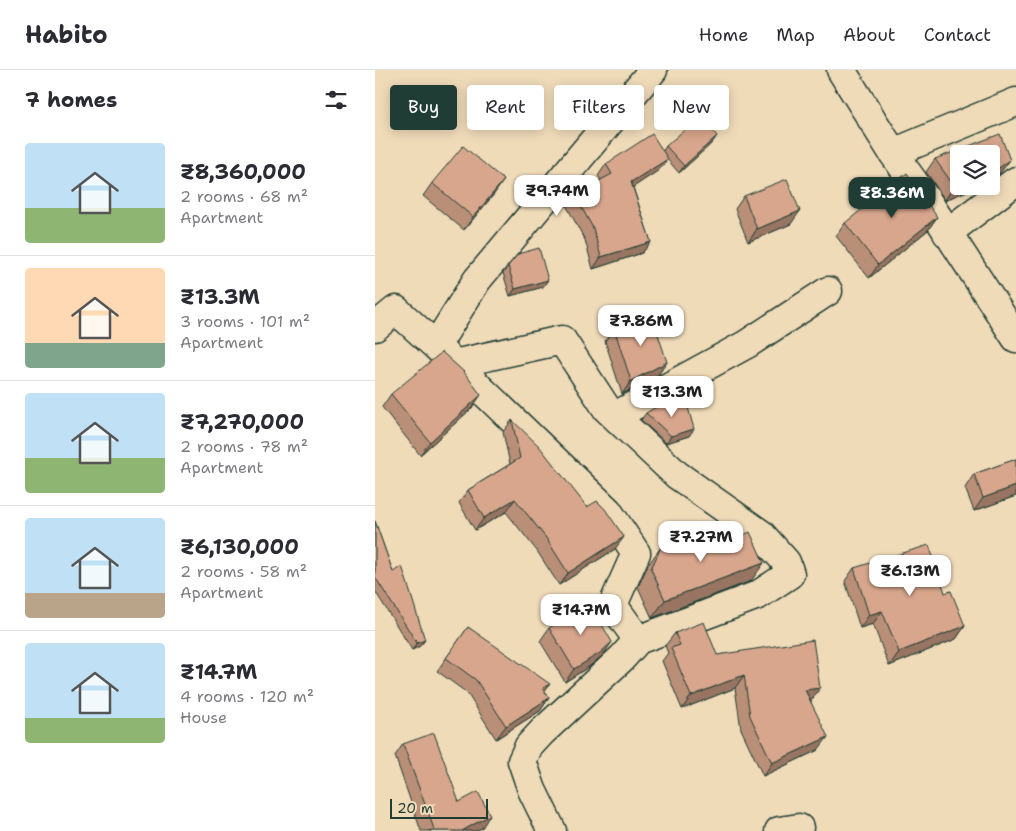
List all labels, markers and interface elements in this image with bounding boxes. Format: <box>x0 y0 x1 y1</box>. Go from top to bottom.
text: Habito <box>25 19 108 51</box>
text: Home <box>699 23 748 47</box>
text: Map <box>776 23 815 47</box>
text: About <box>843 23 896 47</box>
text: Contact <box>924 23 991 47</box>
chip: Buy <box>390 85 457 130</box>
chip: Rent <box>467 85 544 130</box>
chip: Filters <box>554 85 644 130</box>
chip: New <box>654 85 729 130</box>
text: 7 homes <box>25 86 117 114</box>
icon: filters <box>322 86 350 114</box>
map controls <box>950 145 1000 195</box>
button: layers <box>950 145 1000 195</box>
text: ₹8,360,000 <box>180 158 306 186</box>
icon: home <box>65 163 125 223</box>
pin: ₹9.74M <box>516 174 598 217</box>
pin: ₹8.36M <box>851 176 933 219</box>
text: ₹9.74M <box>525 180 589 201</box>
text: ₹8.36M <box>859 182 925 203</box>
text: 2 rooms · 68 m² <box>180 186 308 207</box>
text: Apartment <box>180 207 263 228</box>
text: ₹13.3M <box>180 283 260 311</box>
icon: home <box>65 288 125 348</box>
pin: ₹7.86M <box>600 304 682 347</box>
text: ₹7.86M <box>609 310 673 331</box>
text: 3 rooms · 101 m² <box>180 311 310 332</box>
text: Apartment <box>180 332 263 353</box>
pin: ₹13.3M <box>631 376 713 418</box>
text: ₹13.3M <box>642 381 702 402</box>
text: ₹7,270,000 <box>180 408 304 436</box>
icon: home <box>65 413 125 473</box>
text: 2 rooms · 78 m² <box>180 436 308 457</box>
text: Apartment <box>180 457 263 478</box>
pin: ₹7.27M <box>660 520 742 563</box>
text: ₹7.27M <box>669 526 733 547</box>
text: ₹6,130,000 <box>180 533 299 561</box>
icon: home <box>65 538 125 598</box>
pin: ₹6.13M <box>869 554 951 597</box>
text: ₹6.13M <box>880 560 940 581</box>
text: 2 rooms · 58 m² <box>180 561 307 582</box>
text: Apartment <box>180 582 263 603</box>
pin: ₹14.7M <box>540 594 622 636</box>
text: ₹14.7M <box>552 599 610 620</box>
text: ₹14.7M <box>180 658 257 686</box>
icon: home <box>65 663 125 723</box>
text: 4 rooms · 120 m² <box>180 686 314 707</box>
text: House <box>180 707 227 728</box>
scale bar <box>390 796 487 819</box>
text: 20 m <box>397 799 433 817</box>

